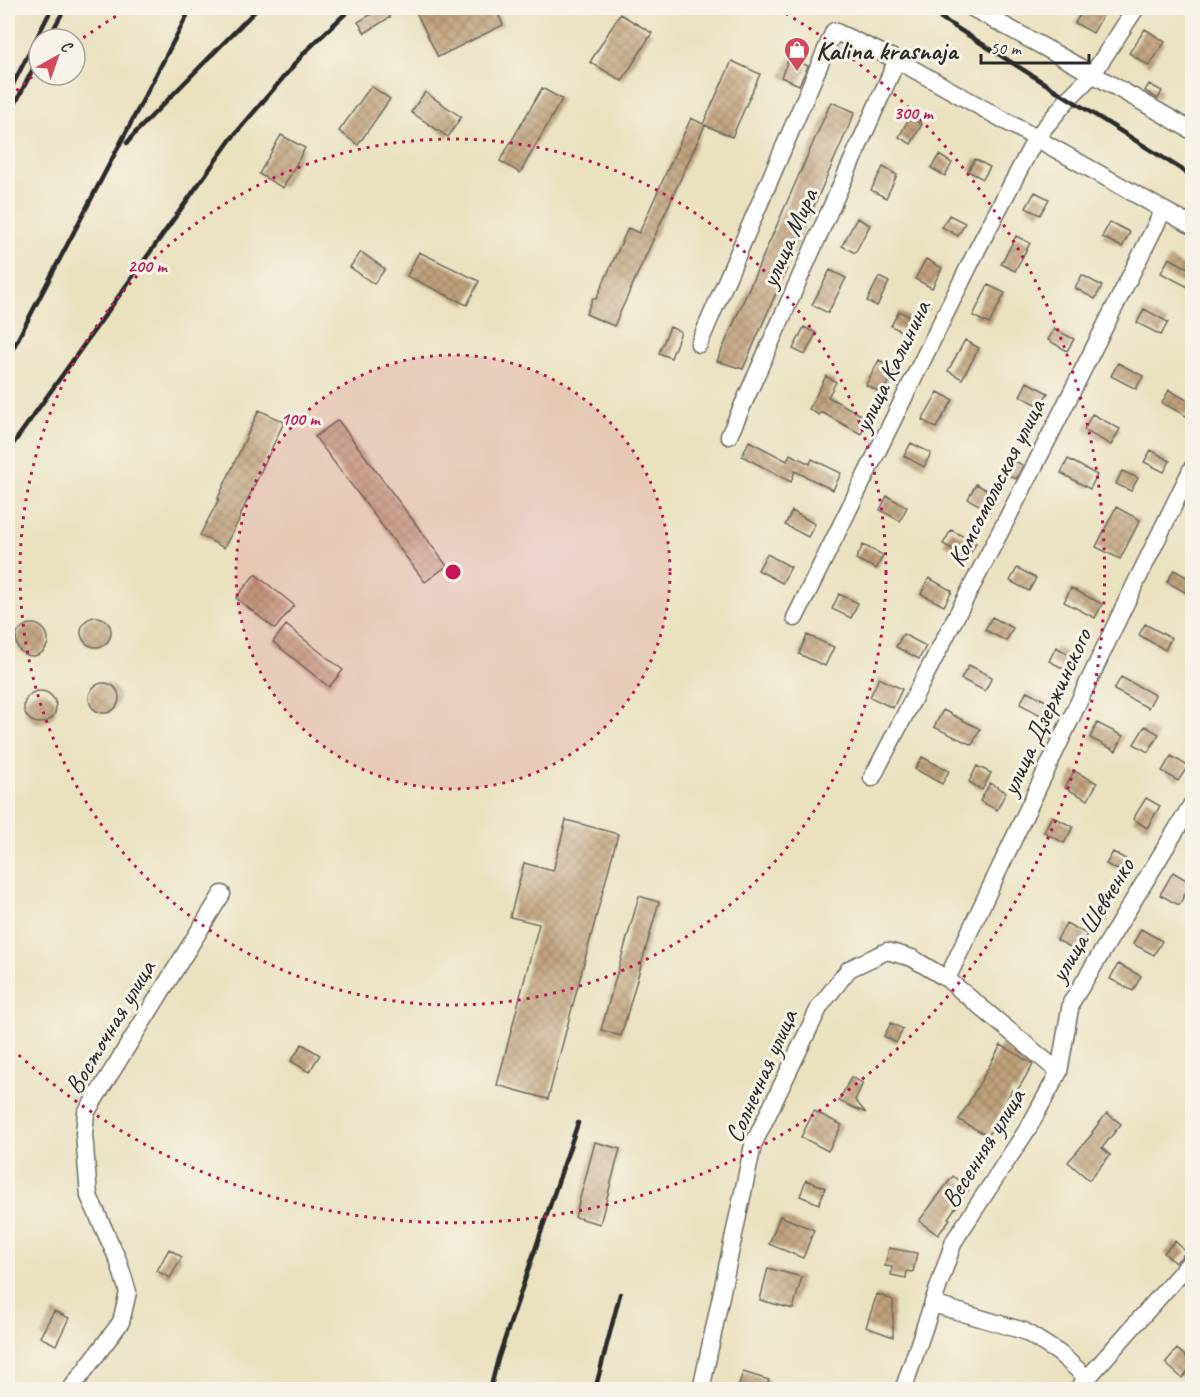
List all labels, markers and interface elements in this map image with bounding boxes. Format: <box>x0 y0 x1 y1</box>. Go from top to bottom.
north arrow <box>27 27 87 87</box>
scale bar <box>981 27 1089 65</box>
place label: Kalina krasnaja <box>816 34 959 67</box>
shop icon: Kalina krasnaja <box>782 35 812 73</box>
text: С <box>57 36 77 58</box>
text: 50 m <box>990 37 1023 59</box>
text: 300 m <box>894 102 934 124</box>
street label: улица Мира <box>752 182 826 294</box>
text: 200 m <box>128 255 168 277</box>
street label: улица Калинина <box>845 294 939 439</box>
street label: Комсомольская улица <box>940 392 1053 572</box>
text: 100 m <box>281 408 321 430</box>
centre of rings <box>443 562 463 582</box>
street label: улица Дзержинского <box>992 622 1100 802</box>
street label: улица Шевченко <box>1041 850 1143 990</box>
street label: Восточная улица <box>57 953 164 1100</box>
street label: Солнечная улица <box>717 1003 806 1148</box>
street label: Весенняя улица <box>934 1081 1033 1214</box>

